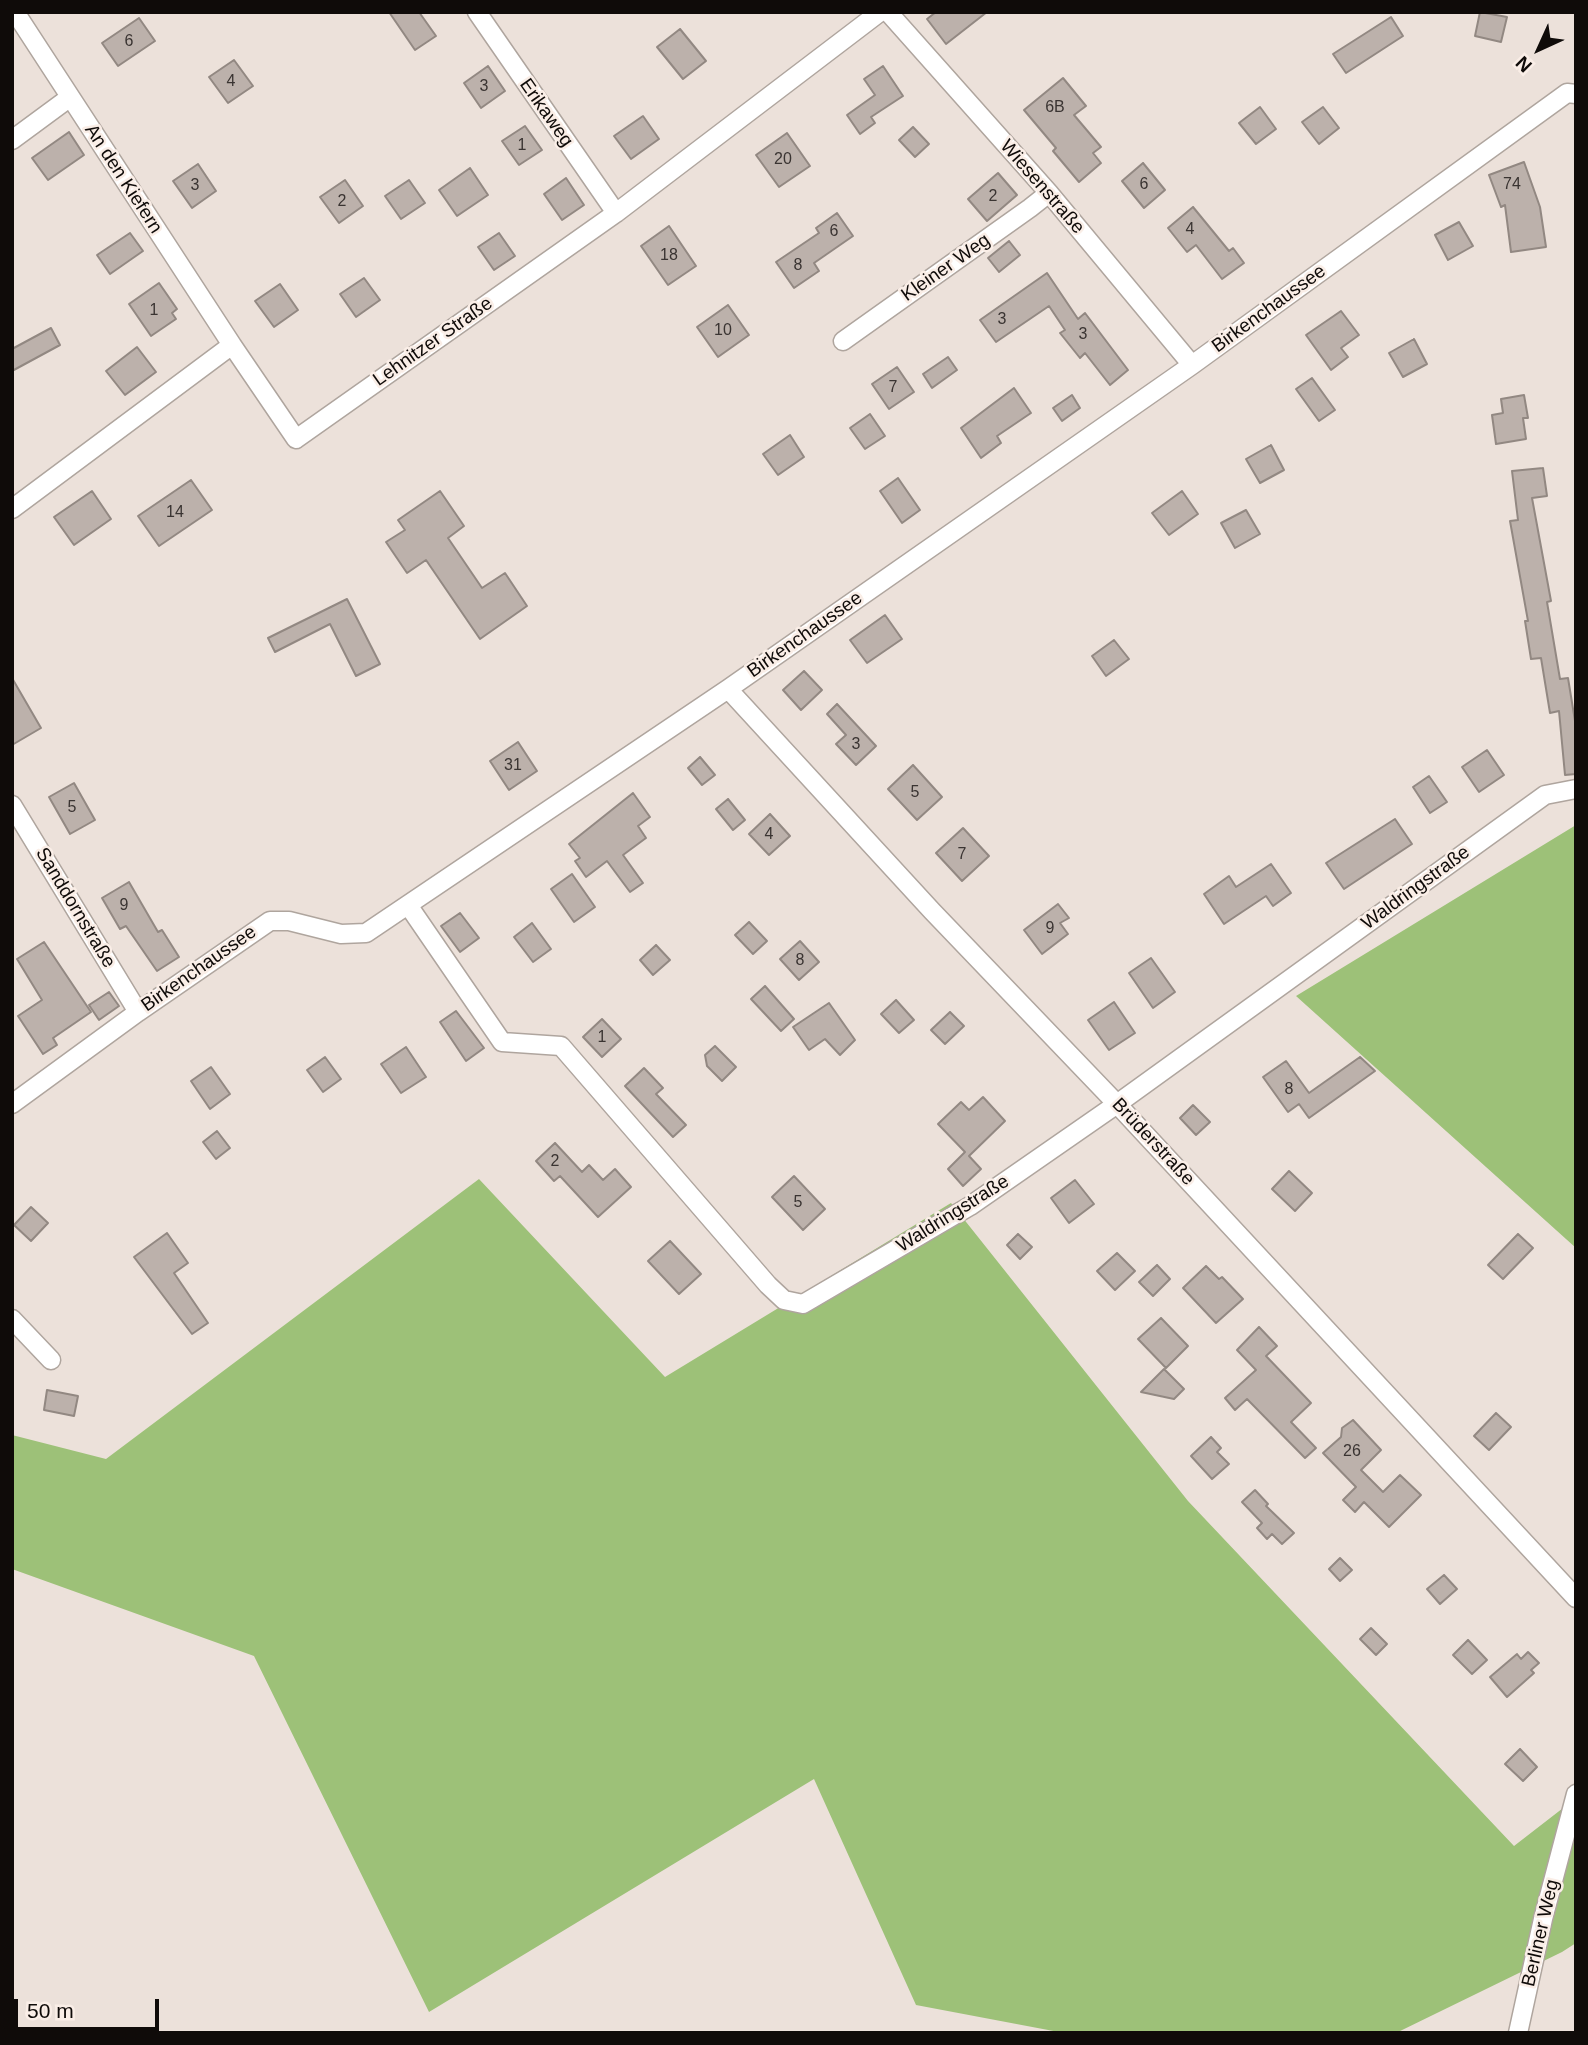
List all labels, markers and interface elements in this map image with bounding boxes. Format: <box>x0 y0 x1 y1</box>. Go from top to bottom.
north arrow <box>1504 14 1574 84</box>
house number: 6 <box>125 32 133 52</box>
text: N <box>1512 52 1536 76</box>
house number: 4 <box>227 72 235 92</box>
street label: Erikaweg <box>514 74 578 152</box>
house number: 3 <box>480 77 488 97</box>
house number: 6B <box>1045 98 1065 118</box>
street label: An den Kiefern <box>79 120 167 238</box>
street label: Wiesenstraße <box>995 135 1089 239</box>
house number: 1 <box>518 136 526 156</box>
house number: 20 <box>774 150 792 170</box>
house number: 6 <box>1140 175 1148 195</box>
house number: 74 <box>1503 175 1521 195</box>
house number: 3 <box>191 176 199 196</box>
house number: 2 <box>989 187 997 207</box>
house number: 2 <box>338 192 346 212</box>
house number: 4 <box>1186 220 1194 240</box>
house number: 6 <box>830 222 838 242</box>
street label: Kleiner Weg <box>897 229 995 307</box>
house number: 18 <box>660 246 678 266</box>
house number: 8 <box>794 256 802 276</box>
street label: Birkenchaussee <box>1208 260 1330 358</box>
street label: Lehnitzer Straße <box>369 292 497 392</box>
house number: 1 <box>150 301 158 321</box>
house number: 3 <box>998 310 1006 330</box>
house number: 10 <box>714 321 732 341</box>
house number: 3 <box>1079 325 1087 345</box>
house number: 7 <box>889 378 897 398</box>
house number: 14 <box>166 503 184 523</box>
street label: Birkenchaussee <box>743 587 867 683</box>
house number: 3 <box>852 735 860 755</box>
house number: 31 <box>504 756 522 776</box>
house number: 5 <box>911 783 919 803</box>
house number: 5 <box>68 798 76 818</box>
house number: 4 <box>765 825 773 845</box>
street label: Waldringstraße <box>1357 841 1475 935</box>
street label: Sanddornstraße <box>30 844 120 972</box>
house number: 7 <box>958 845 966 865</box>
house number: 9 <box>120 896 128 916</box>
house number: 9 <box>1046 919 1054 939</box>
street label: Birkenchaussee <box>137 921 261 1017</box>
house number: 8 <box>796 951 804 971</box>
house number: 1 <box>598 1028 606 1048</box>
house number: 8 <box>1285 1080 1293 1100</box>
street label: Brüderstraße <box>1107 1094 1199 1190</box>
house number: 2 <box>551 1152 559 1172</box>
street label: Waldringstraße <box>893 1170 1013 1258</box>
house number: 5 <box>794 1193 802 1213</box>
house number: 26 <box>1343 1442 1361 1462</box>
street label: Berliner Weg <box>1518 1877 1564 1989</box>
scale bar <box>18 1986 163 2030</box>
text: 50 m <box>27 1999 74 2022</box>

